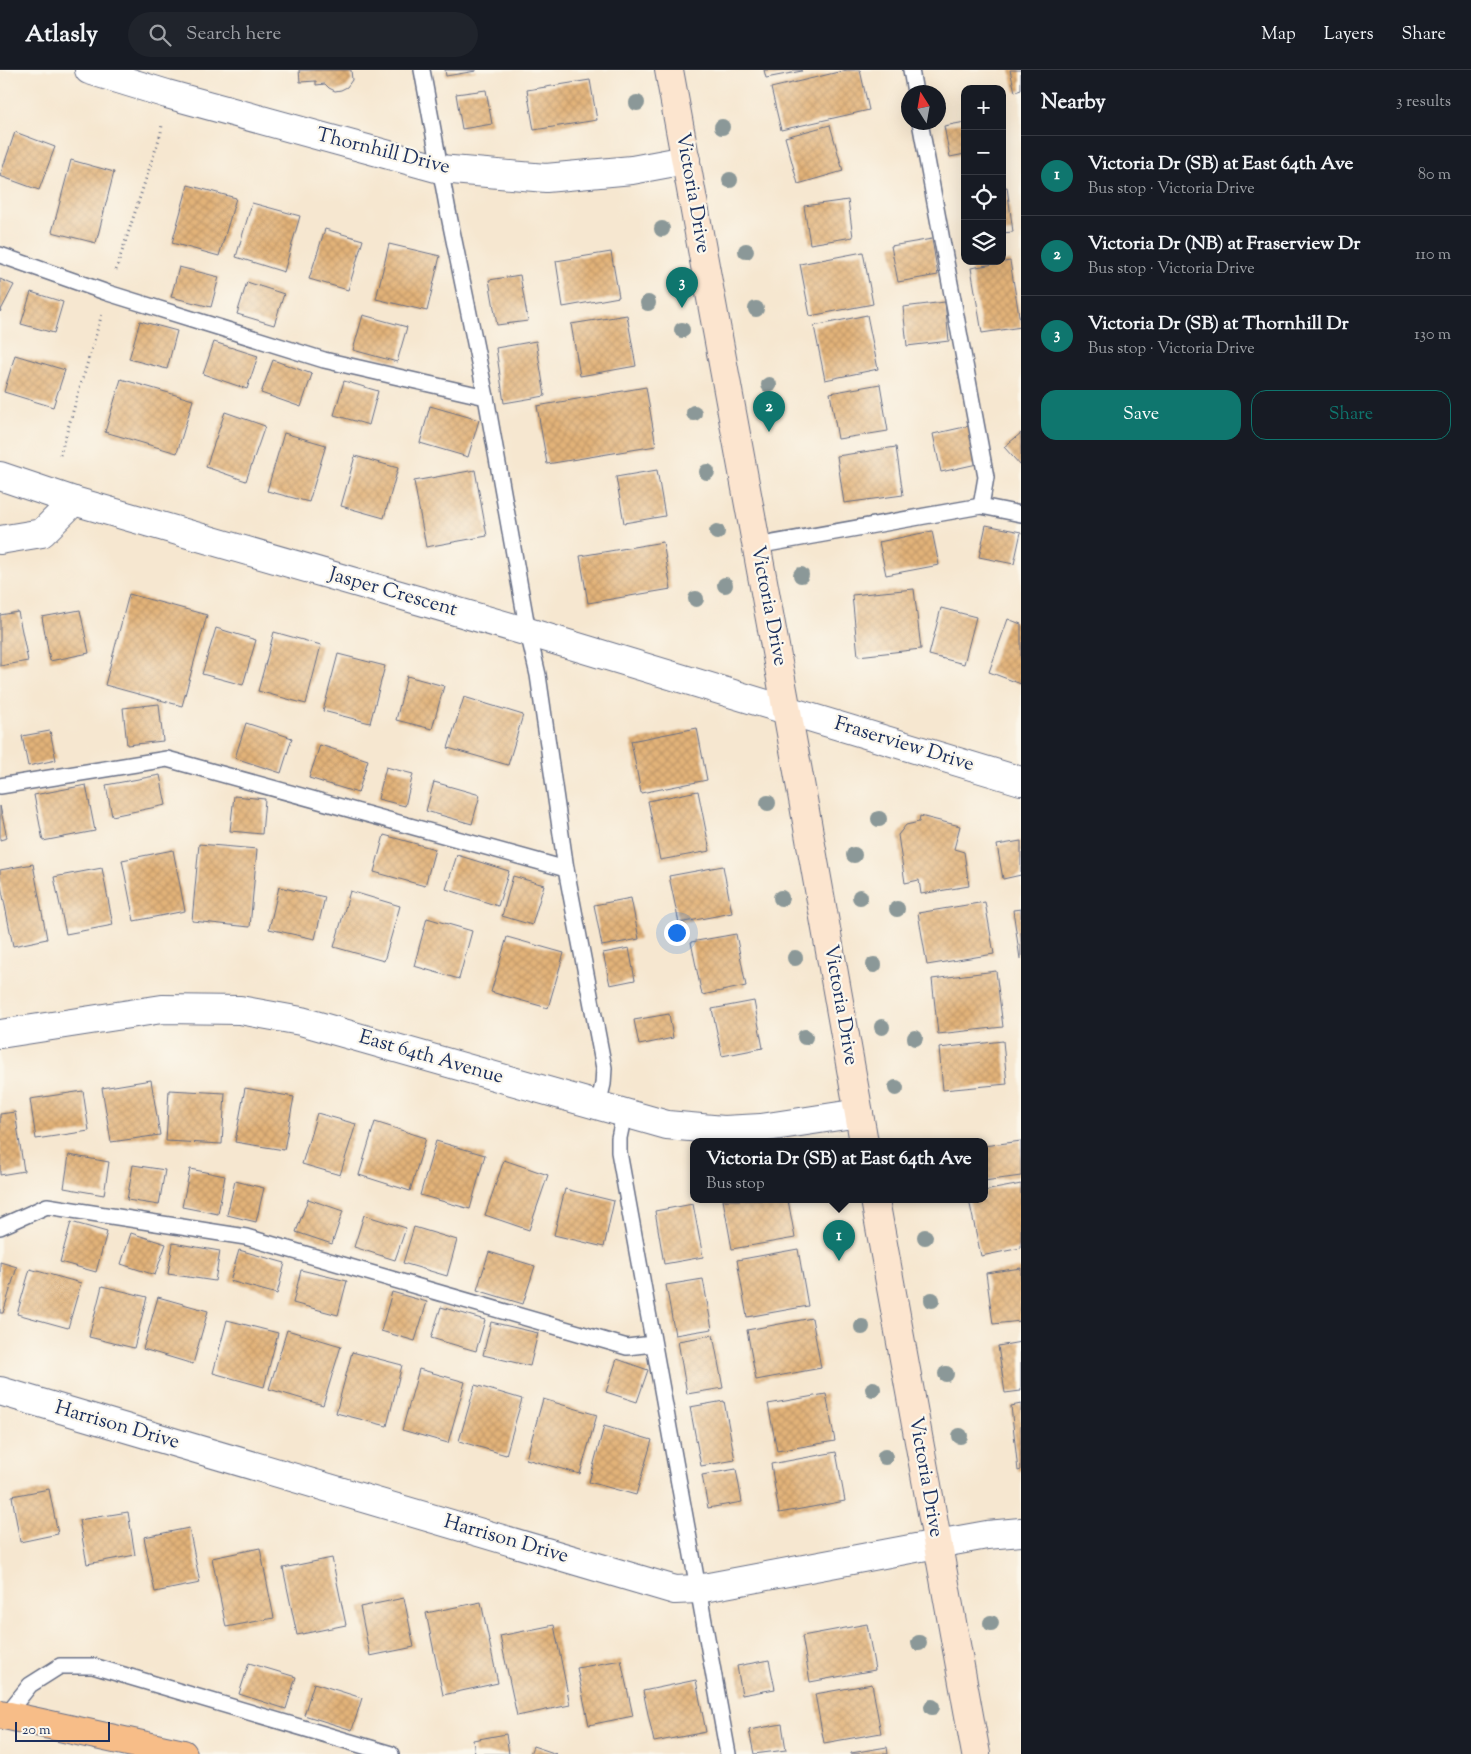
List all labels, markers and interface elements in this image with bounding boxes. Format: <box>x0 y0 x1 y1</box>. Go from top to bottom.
search box <box>128 12 478 57</box>
text: Atlasly <box>25 18 98 52</box>
icon: search <box>146 21 174 49</box>
text: Search here <box>186 21 281 48</box>
text: Map <box>1261 22 1296 48</box>
text: Layers <box>1324 22 1374 48</box>
text: Share <box>1402 22 1446 48</box>
north arrow <box>901 85 946 130</box>
map controls <box>961 85 1006 265</box>
button: + <box>961 85 1006 130</box>
text: Nearby <box>1041 88 1106 118</box>
text: 3 results <box>1396 91 1451 114</box>
street label: Thornhill Drive <box>313 121 453 183</box>
street label: Victoria Drive <box>667 130 717 256</box>
button: − <box>961 130 1006 175</box>
text: Victoria Dr (SB) at East 64th Ave <box>1088 151 1353 178</box>
text: 1 <box>1054 164 1060 187</box>
text: 80 m <box>1418 164 1451 187</box>
button: locate <box>961 175 1006 220</box>
text: Bus stop · Victoria Drive <box>1088 178 1255 201</box>
button: layers <box>961 220 1006 265</box>
text: Victoria Dr (NB) at Fraserview Dr <box>1088 231 1360 258</box>
text: 2 <box>1053 244 1061 267</box>
text: 110 m <box>1415 244 1451 267</box>
text: Bus stop · Victoria Drive <box>1088 258 1255 281</box>
pin: 3 <box>666 267 698 308</box>
text: Victoria Dr (SB) at Thornhill Dr <box>1088 311 1349 338</box>
text: 3 <box>1054 324 1060 347</box>
text: 130 m <box>1414 324 1451 347</box>
text: Bus stop · Victoria Drive <box>1088 338 1255 361</box>
button: Save <box>1041 390 1241 440</box>
button: Share <box>1251 390 1451 440</box>
pin: 2 <box>753 391 785 432</box>
street label: Victoria Drive <box>742 543 794 669</box>
street label: Jasper Crescent <box>324 561 461 625</box>
street label: Fraserview Drive <box>831 710 977 780</box>
your location <box>664 920 690 946</box>
street label: Victoria Drive <box>815 942 865 1068</box>
street label: East 64th Avenue <box>355 1023 507 1093</box>
popup <box>690 1138 988 1203</box>
text: Victoria Dr (SB) at East 64th Ave <box>706 1146 972 1173</box>
text: Bus stop <box>706 1173 765 1196</box>
pin: 1 <box>823 1220 855 1261</box>
street label: Harrison Drive <box>51 1394 183 1458</box>
street label: Victoria Drive <box>900 1414 950 1540</box>
street label: Harrison Drive <box>440 1508 572 1572</box>
scale bar <box>15 1719 110 1742</box>
text: 20 m <box>22 1721 51 1741</box>

